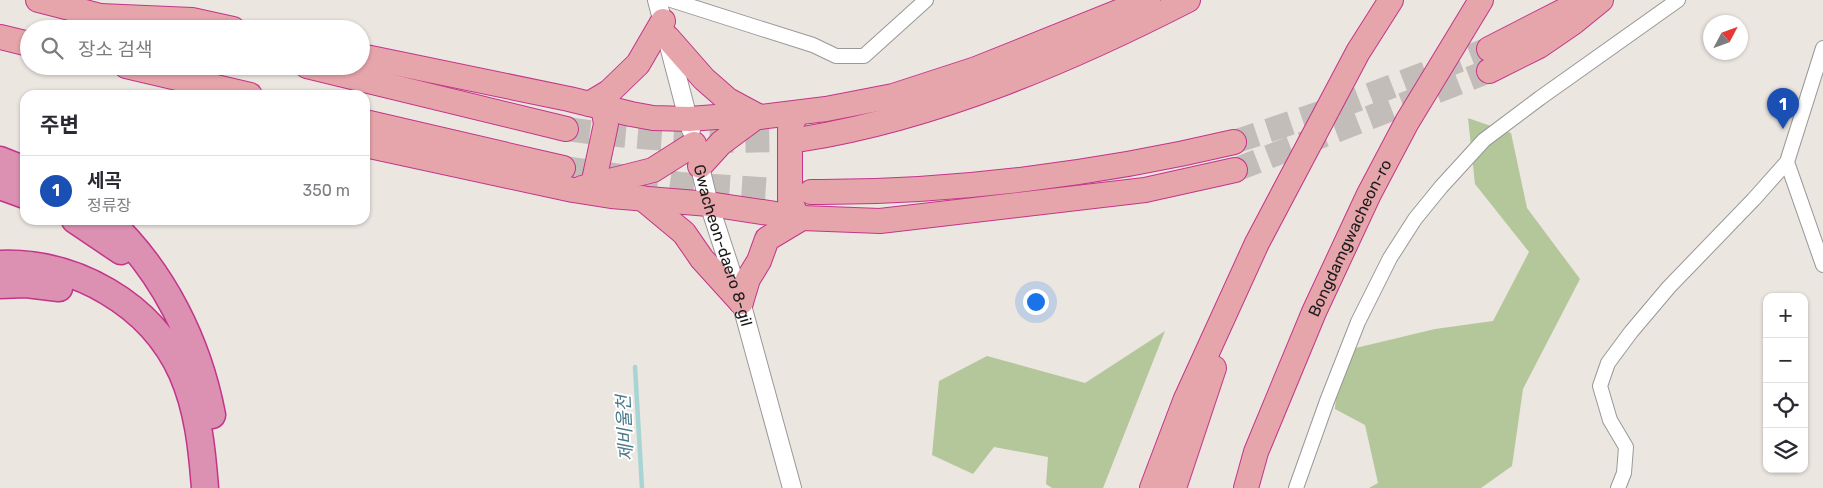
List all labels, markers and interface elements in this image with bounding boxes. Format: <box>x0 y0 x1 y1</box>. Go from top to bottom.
north arrow <box>1703 15 1748 60</box>
search box <box>20 20 370 75</box>
icon: search <box>38 34 66 62</box>
text: 장소 검색 <box>78 38 153 61</box>
pin: 1 <box>1767 88 1799 129</box>
text: 주변 <box>40 112 79 137</box>
street label: Bongdamgwacheon-ro <box>1304 156 1396 320</box>
street label: Gwacheon-daero 8-gil <box>690 162 756 328</box>
text: 세곡 <box>87 169 122 192</box>
text: 1 <box>52 181 60 200</box>
text: 350 m <box>303 181 350 200</box>
text: 정류장 <box>87 196 131 215</box>
your location <box>1023 289 1049 315</box>
map controls <box>1763 293 1808 473</box>
button: + <box>1763 293 1808 338</box>
button: − <box>1763 338 1808 383</box>
button: locate <box>1763 383 1808 428</box>
water label: 제비울천 <box>612 392 638 462</box>
button: layers <box>1763 428 1808 473</box>

